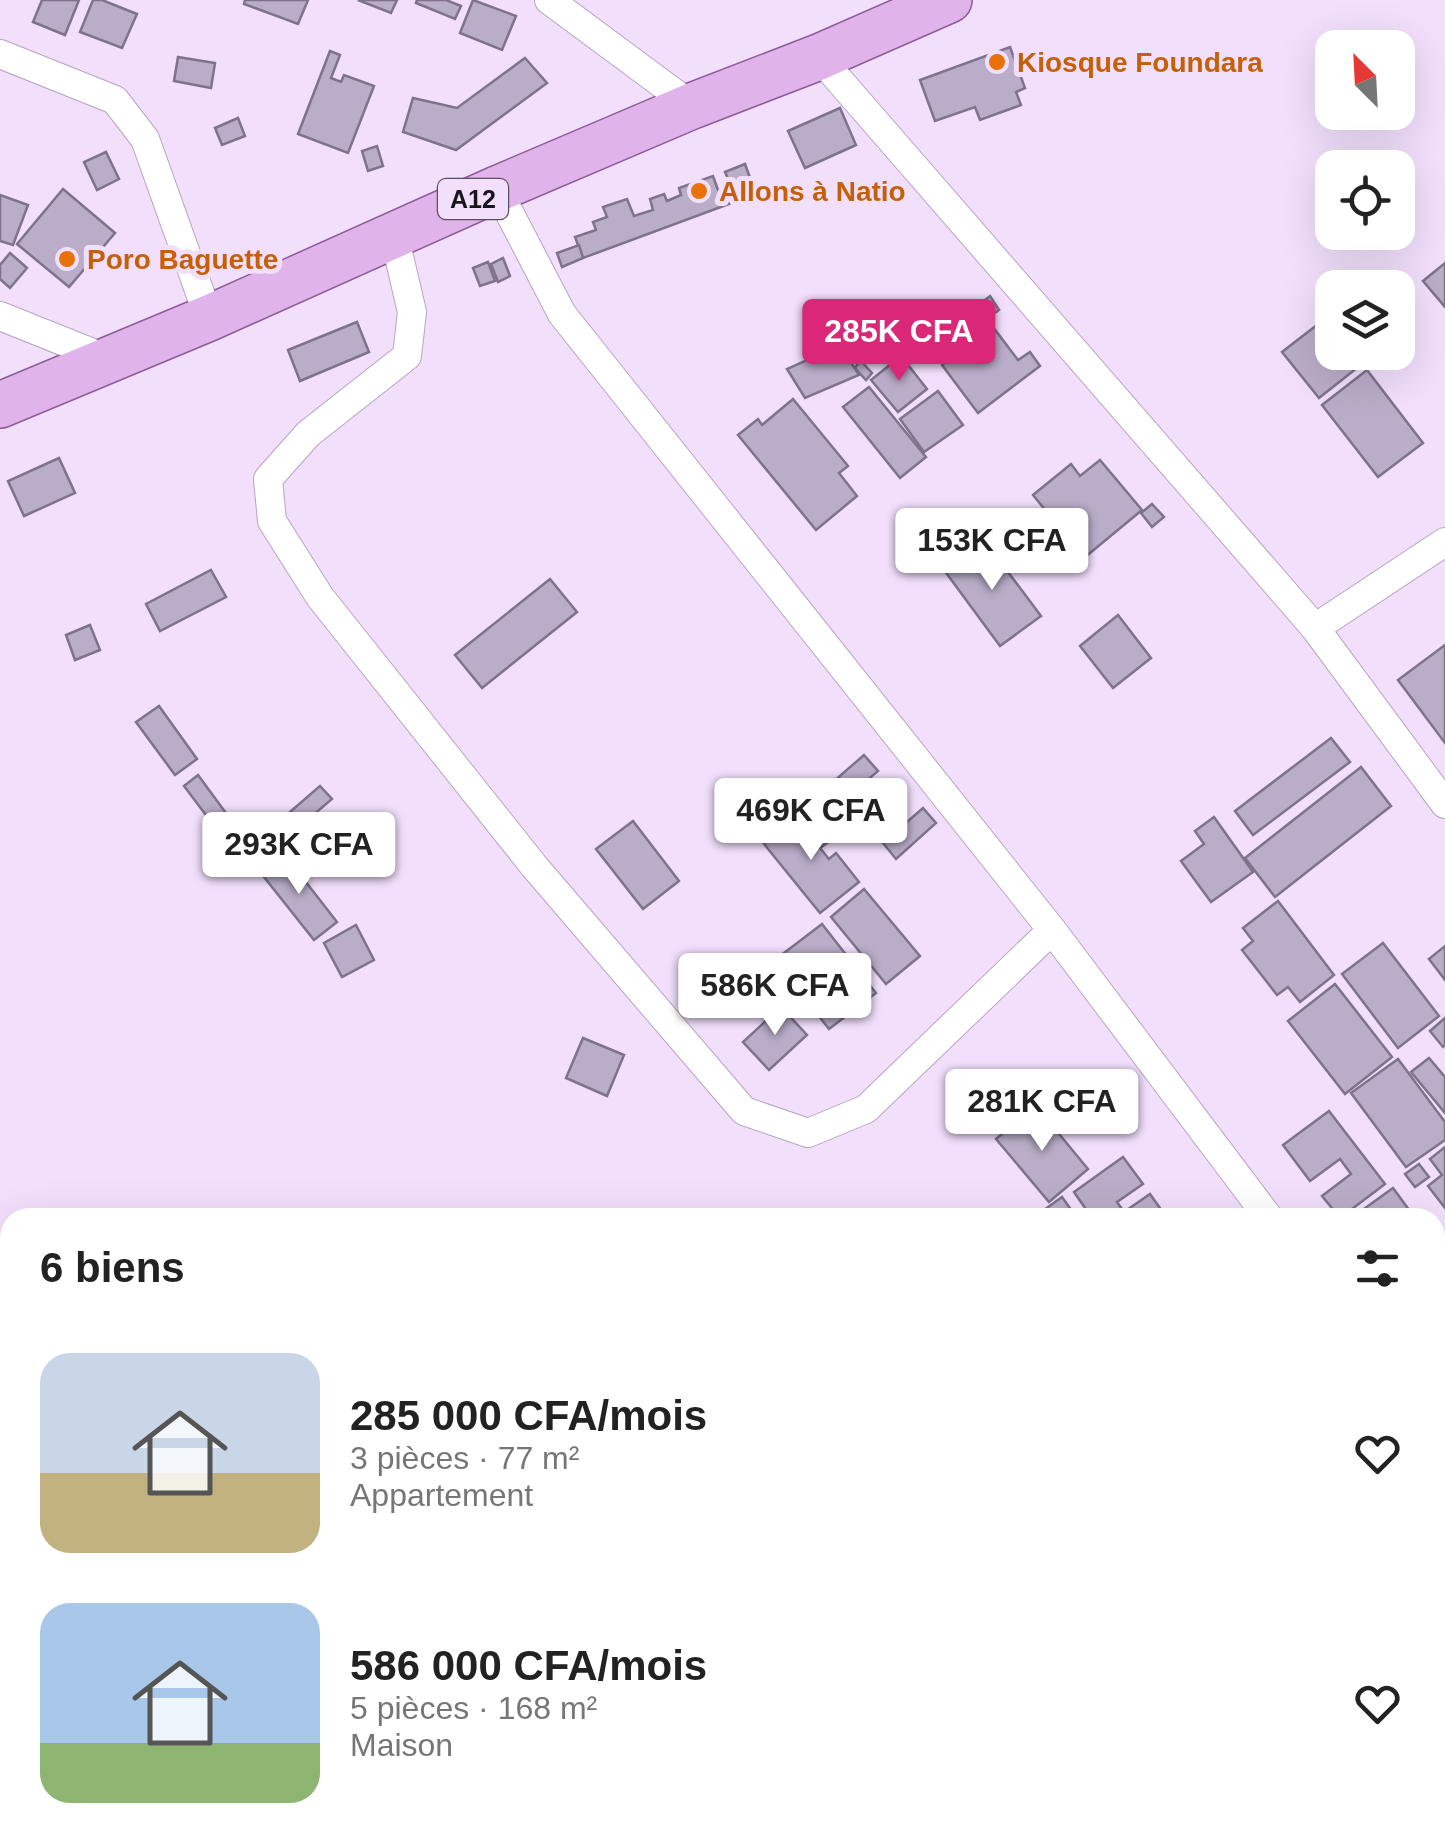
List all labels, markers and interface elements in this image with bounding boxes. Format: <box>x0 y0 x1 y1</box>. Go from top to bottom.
north arrow <box>1315 30 1415 130</box>
map controls <box>1315 30 1415 370</box>
place label: Kiosque Foundara <box>1017 47 1263 78</box>
marker: Kiosque Foundara <box>986 51 1008 73</box>
button: locate <box>1315 150 1415 250</box>
place label: Allons à Natio <box>719 176 906 207</box>
road number: A12 <box>438 179 508 219</box>
marker: Allons à Natio <box>688 180 710 202</box>
place label: Poro Baguette <box>87 244 278 275</box>
marker: Poro Baguette <box>56 248 78 270</box>
button: layers <box>1315 270 1415 370</box>
pin: 285K CFA <box>796 299 1002 384</box>
text: 285K CFA <box>824 313 974 349</box>
pin: 153K CFA <box>889 508 1095 593</box>
text: 153K CFA <box>917 522 1067 558</box>
pin: 469K CFA <box>708 778 914 863</box>
text: 469K CFA <box>736 792 886 828</box>
pin: 293K CFA <box>196 812 402 897</box>
text: 293K CFA <box>224 826 374 862</box>
pin: 586K CFA <box>672 953 878 1038</box>
text: 586K CFA <box>700 967 850 1003</box>
pin: 281K CFA <box>939 1069 1145 1154</box>
text: 281K CFA <box>967 1083 1117 1119</box>
icon: filters <box>1350 1241 1405 1296</box>
text: 6 biens <box>40 1244 185 1291</box>
text: 285 000 CFA/mois <box>350 1392 707 1439</box>
icon: home <box>120 1393 240 1513</box>
icon: heart <box>1350 1426 1405 1481</box>
text: 3 pièces · 77 m² <box>350 1440 579 1476</box>
text: Appartement <box>350 1477 533 1513</box>
text: 586 000 CFA/mois <box>350 1642 707 1689</box>
icon: home <box>120 1643 240 1763</box>
icon: heart <box>1350 1676 1405 1731</box>
text: 5 pièces · 168 m² <box>350 1690 597 1726</box>
text: Maison <box>350 1727 453 1763</box>

